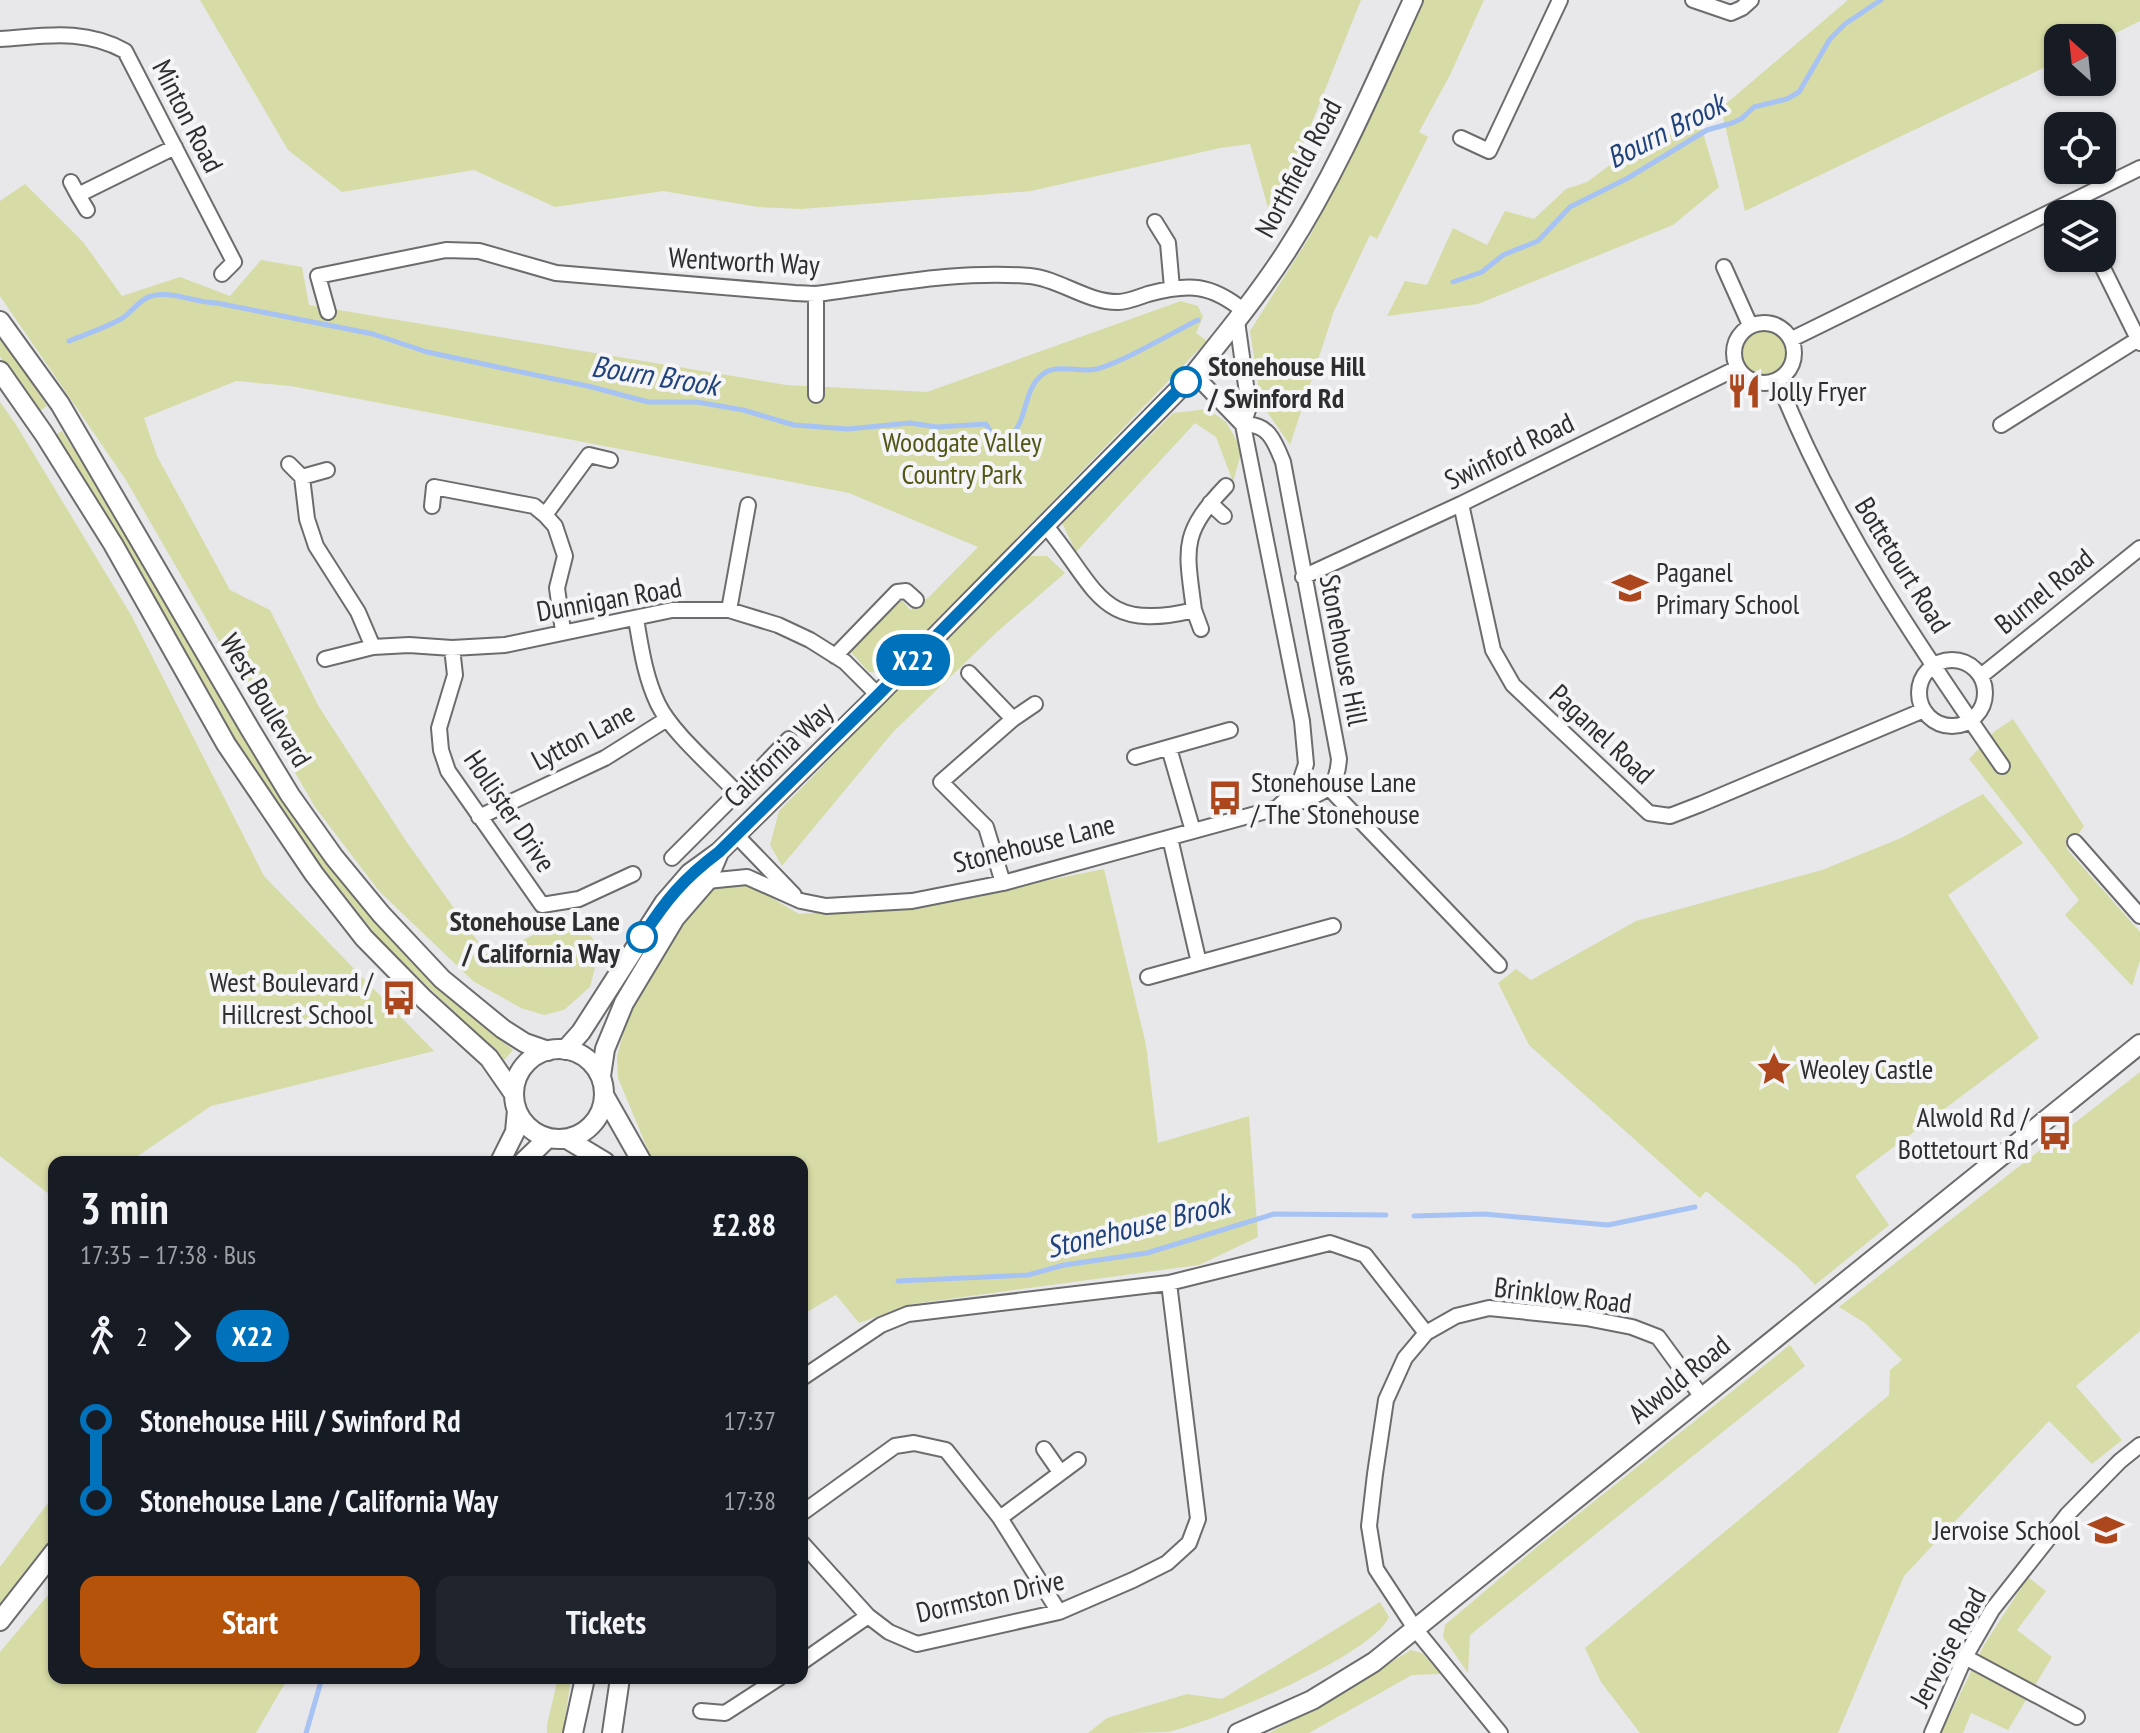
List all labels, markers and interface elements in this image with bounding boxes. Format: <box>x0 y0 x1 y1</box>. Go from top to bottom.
north arrow <box>2044 24 2116 96</box>
map controls <box>2044 24 2116 272</box>
street label: Minton Road <box>144 53 233 178</box>
water label: Bourn Brook <box>1600 82 1734 176</box>
street label: Northfield Road <box>1246 92 1349 243</box>
button: locate <box>2044 112 2116 184</box>
button: layers <box>2044 200 2116 272</box>
street label: Wentworth Way <box>668 238 821 283</box>
water label: Bourn Brook <box>589 345 725 404</box>
place label: Stonehouse Hill / Swinford Rd <box>1207 347 1366 416</box>
marker: Stonehouse Hill / Swinford Rd <box>1171 367 1201 397</box>
restaurant icon: Jolly Fryer <box>1725 372 1763 410</box>
place label: Jolly Fryer <box>1769 372 1867 409</box>
street label: Swinford Road <box>1438 403 1580 498</box>
park label: Woodgate Valley Country Park <box>882 423 1042 492</box>
street label: Bottetourt Road <box>1847 490 1960 640</box>
street label: Burnel Road <box>1987 539 2101 642</box>
place label: Paganel Primary School <box>1656 553 1800 622</box>
street label: Dunnigan Road <box>533 568 684 629</box>
school or university icon: Paganel Primary School <box>1611 569 1649 607</box>
street label: Stonehouse Hill <box>1312 571 1377 729</box>
street label: West Boulevard <box>212 626 321 773</box>
line badge: X22 <box>867 634 959 686</box>
text: X22 <box>892 641 934 678</box>
street label: Paganel Road <box>1542 676 1663 792</box>
street label: California Way <box>715 692 840 815</box>
street label: Lytton Lane <box>525 693 641 778</box>
street label: Hollister Drive <box>456 743 565 879</box>
place label: Stonehouse Lane / The Stonehouse <box>1250 763 1420 832</box>
bus stop icon: Stonehouse Lane / The Stonehouse <box>1206 779 1244 817</box>
street label: Stonehouse Lane <box>949 805 1119 880</box>
place label: Stonehouse Lane / California Way <box>450 902 621 971</box>
marker: Stonehouse Lane / California Way <box>627 922 657 952</box>
place label: West Boulevard / Hillcrest School <box>209 963 375 1032</box>
bus stop icon: West Boulevard / Hillcrest School <box>380 979 418 1017</box>
place icon: Weoley Castle <box>1755 1050 1793 1088</box>
place label: Weoley Castle <box>1800 1050 1933 1087</box>
place label: Alwold Rd / Bottetourt Rd <box>1898 1098 2031 1167</box>
bus stop icon: Alwold Rd / Bottetourt Rd <box>2036 1114 2074 1152</box>
text: 3 min <box>80 1179 169 1236</box>
water label: Stonehouse Brook <box>1042 1182 1237 1266</box>
text: £2.88 <box>712 1205 776 1244</box>
text: 17:35 – 17:38 · Bus <box>80 1238 256 1271</box>
street label: Brinklow Road <box>1492 1268 1634 1321</box>
icon: walk <box>80 1314 124 1358</box>
icon: forward <box>160 1314 204 1358</box>
text: X22 <box>232 1317 273 1354</box>
text: 2 <box>136 1320 148 1353</box>
street label: Alwold Road <box>1620 1326 1737 1431</box>
text: Stonehouse Hill / Swinford Rd <box>140 1401 461 1440</box>
text: 17:37 <box>724 1404 776 1437</box>
text: Stonehouse Lane / California Way <box>140 1481 498 1520</box>
text: 17:38 <box>724 1484 776 1517</box>
place label: Jervoise School <box>1932 1511 2080 1548</box>
school or university icon: Jervoise School <box>2087 1511 2125 1549</box>
street label: Dormston Drive <box>912 1561 1068 1631</box>
button: Start <box>80 1576 420 1668</box>
button: Tickets <box>436 1576 776 1668</box>
street label: Jervoise Road <box>1900 1581 1994 1714</box>

